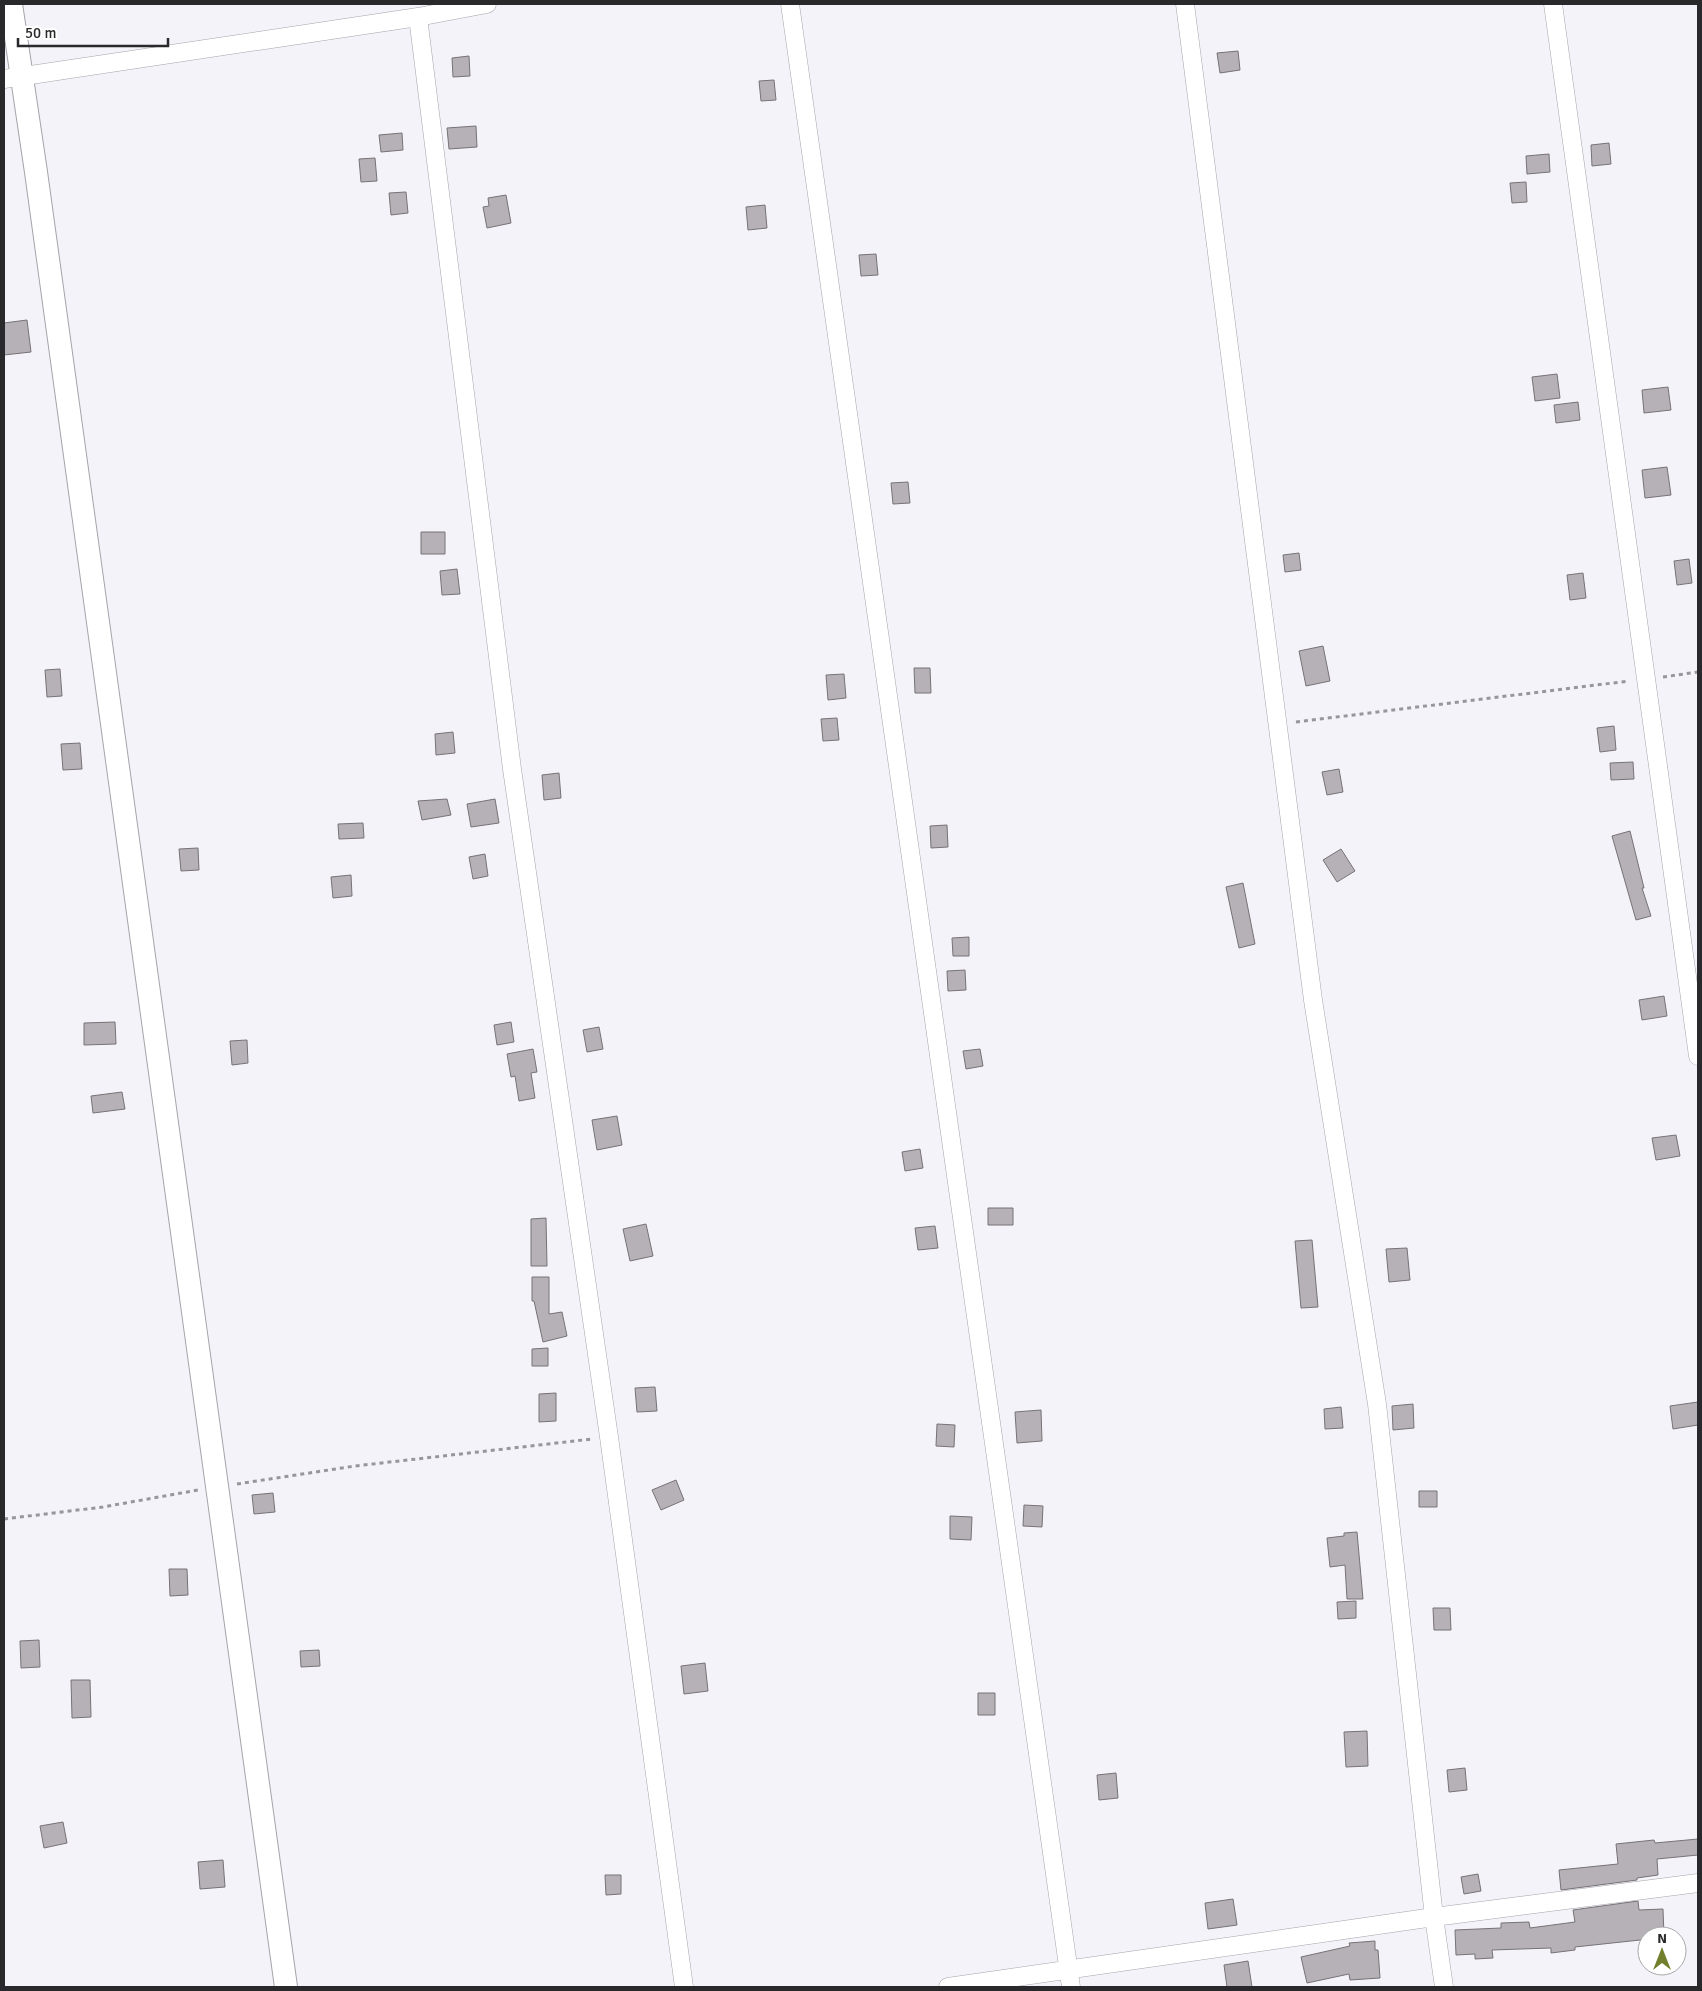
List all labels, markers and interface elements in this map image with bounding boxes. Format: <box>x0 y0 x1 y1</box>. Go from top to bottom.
scale bar <box>18 15 168 47</box>
text: 50 m <box>25 24 56 42</box>
north arrow <box>1637 1926 1687 1976</box>
text: N <box>1657 1930 1667 1947</box>

